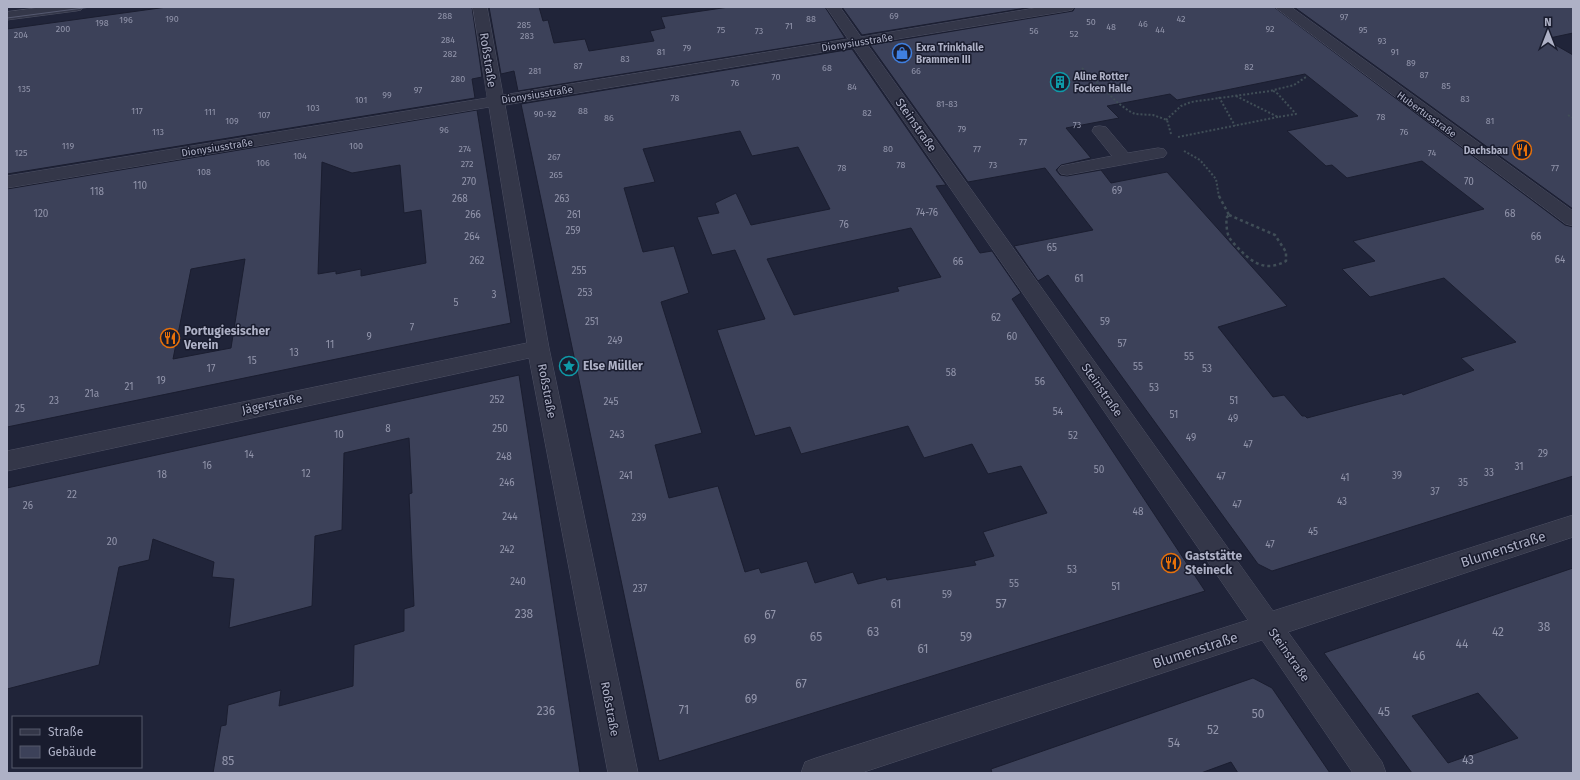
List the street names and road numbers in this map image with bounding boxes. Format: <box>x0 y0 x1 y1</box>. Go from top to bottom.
street label: Roßstraße <box>477 31 499 89</box>
street label: Dionysiusstraße <box>821 31 894 55</box>
street label: Dionysiusstraße <box>501 83 574 107</box>
street label: Hubertusstraße <box>1394 89 1458 140</box>
street label: Steinstraße <box>892 96 940 154</box>
street label: Dionysiusstraße <box>181 136 254 160</box>
street label: Steinstraße <box>1078 361 1126 419</box>
street label: Roßstraße <box>535 362 559 420</box>
street label: Jägerstraße <box>240 391 304 417</box>
street label: Blumenstraße <box>1458 528 1548 571</box>
street label: Steinstraße <box>1265 626 1313 684</box>
street label: Blumenstraße <box>1150 629 1240 672</box>
street label: Roßstraße <box>598 680 622 738</box>

